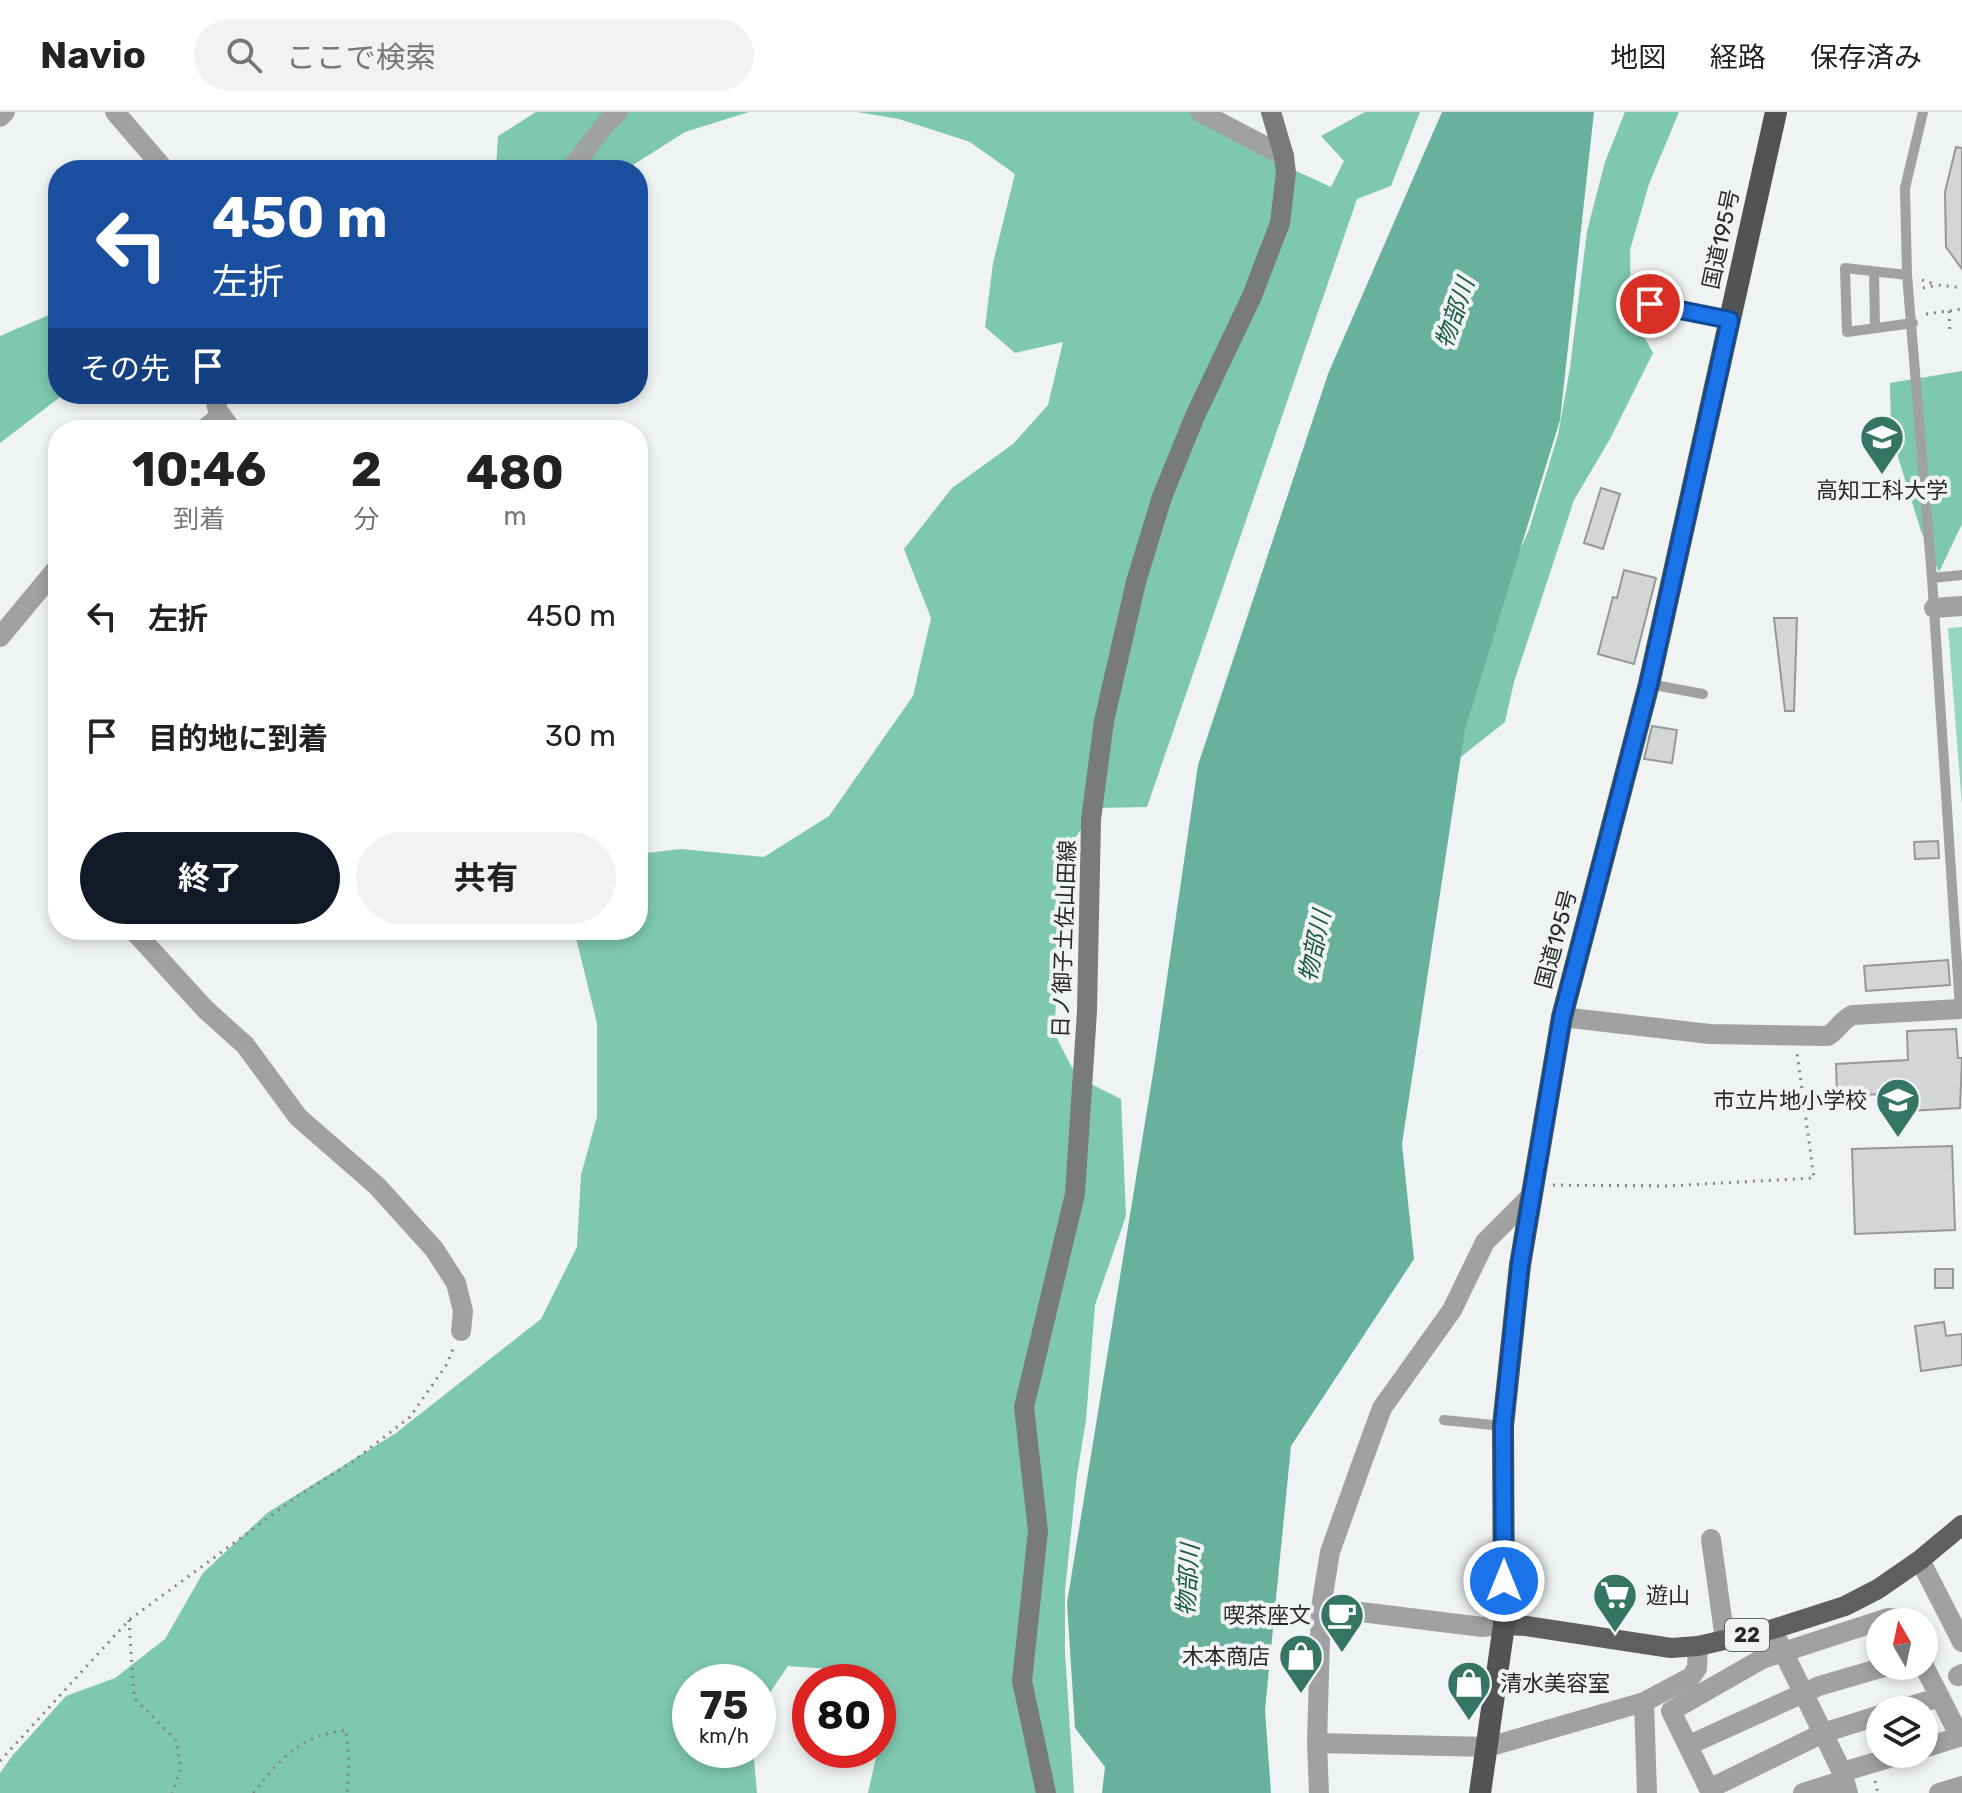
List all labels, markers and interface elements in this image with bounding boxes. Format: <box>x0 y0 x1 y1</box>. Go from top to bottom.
search box <box>194 19 754 91</box>
text: Navio <box>40 32 146 78</box>
icon: search <box>222 33 266 77</box>
text: ここで検索 <box>286 40 436 76</box>
text: 地図 <box>1610 41 1666 74</box>
text: 経路 <box>1710 41 1766 74</box>
text: 保存済み <box>1810 41 1922 74</box>
text: 450 m <box>212 185 388 251</box>
street label: 国道195号 <box>1697 187 1745 291</box>
icon: left <box>80 192 184 296</box>
text: 左折 <box>212 260 284 303</box>
pin <box>1616 270 1684 338</box>
water label: 物部川 <box>1430 272 1481 352</box>
icon: arrive <box>1628 282 1672 326</box>
icon: arrive <box>186 344 230 388</box>
text: その先 <box>80 351 170 387</box>
school or university icon: 高知工科大学 <box>1858 413 1906 476</box>
text: 10:46 <box>132 441 267 498</box>
text: 2 <box>351 441 382 498</box>
text: 480 <box>466 444 564 501</box>
place label: 高知工科大学 <box>1816 477 1948 504</box>
text: m <box>503 501 527 532</box>
text: 到着 <box>173 504 225 535</box>
text: 分 <box>353 504 379 535</box>
icon: left <box>80 594 124 638</box>
text: 450 m <box>526 598 616 634</box>
text: 左折 <box>148 601 208 637</box>
icon: arrive <box>80 714 124 758</box>
text: 30 m <box>545 718 616 754</box>
text: 目的地に到着 <box>148 721 328 757</box>
button: 終了 <box>80 832 340 924</box>
button: 共有 <box>356 832 616 924</box>
street label: 日ノ御子土佐山田線 <box>1047 840 1081 1038</box>
street label: 国道195号 <box>1530 886 1582 992</box>
water label: 物部川 <box>1294 905 1337 984</box>
school or university icon: 市立片地小学校 <box>1874 1076 1922 1139</box>
place label: 市立片地小学校 <box>1713 1087 1867 1114</box>
position arrow <box>1462 1539 1546 1623</box>
water label: 物部川 <box>1172 1540 1205 1617</box>
supermarket icon: 遊山 <box>1591 1571 1639 1634</box>
place label: 遊山 <box>1646 1582 1690 1609</box>
cafe icon: 喫茶座文 <box>1318 1591 1366 1654</box>
place label: 喫茶座文 <box>1223 1602 1311 1629</box>
north arrow <box>1866 1608 1938 1680</box>
map controls <box>1866 1608 1938 1768</box>
road number: 22 <box>1725 1619 1769 1651</box>
shop icon: 木本商店 <box>1277 1632 1325 1695</box>
place label: 木本商店 <box>1182 1643 1270 1670</box>
shop icon: 清水美容室 <box>1445 1659 1493 1722</box>
speed limit sign: 80 <box>792 1664 896 1768</box>
place label: 清水美容室 <box>1500 1670 1610 1697</box>
text: 75 <box>700 1682 748 1729</box>
button: layers <box>1866 1696 1938 1768</box>
text: km/h <box>699 1724 749 1748</box>

